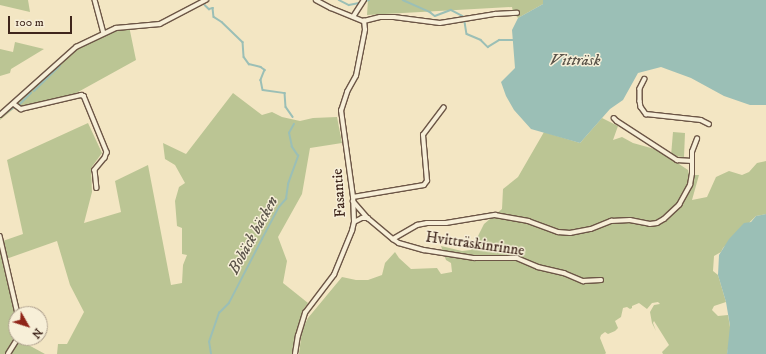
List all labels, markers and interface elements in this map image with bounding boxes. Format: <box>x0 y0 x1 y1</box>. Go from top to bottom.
scale bar <box>10 8 74 34</box>
text: 100 m <box>15 15 44 30</box>
water label: Vitträsk <box>550 50 600 70</box>
street label: Fasantie <box>328 168 350 218</box>
water label: Bobäck bäcken <box>224 193 282 277</box>
street label: Hvitträskinrinne <box>424 228 526 260</box>
north arrow <box>8 306 48 346</box>
text: N <box>28 325 45 341</box>

